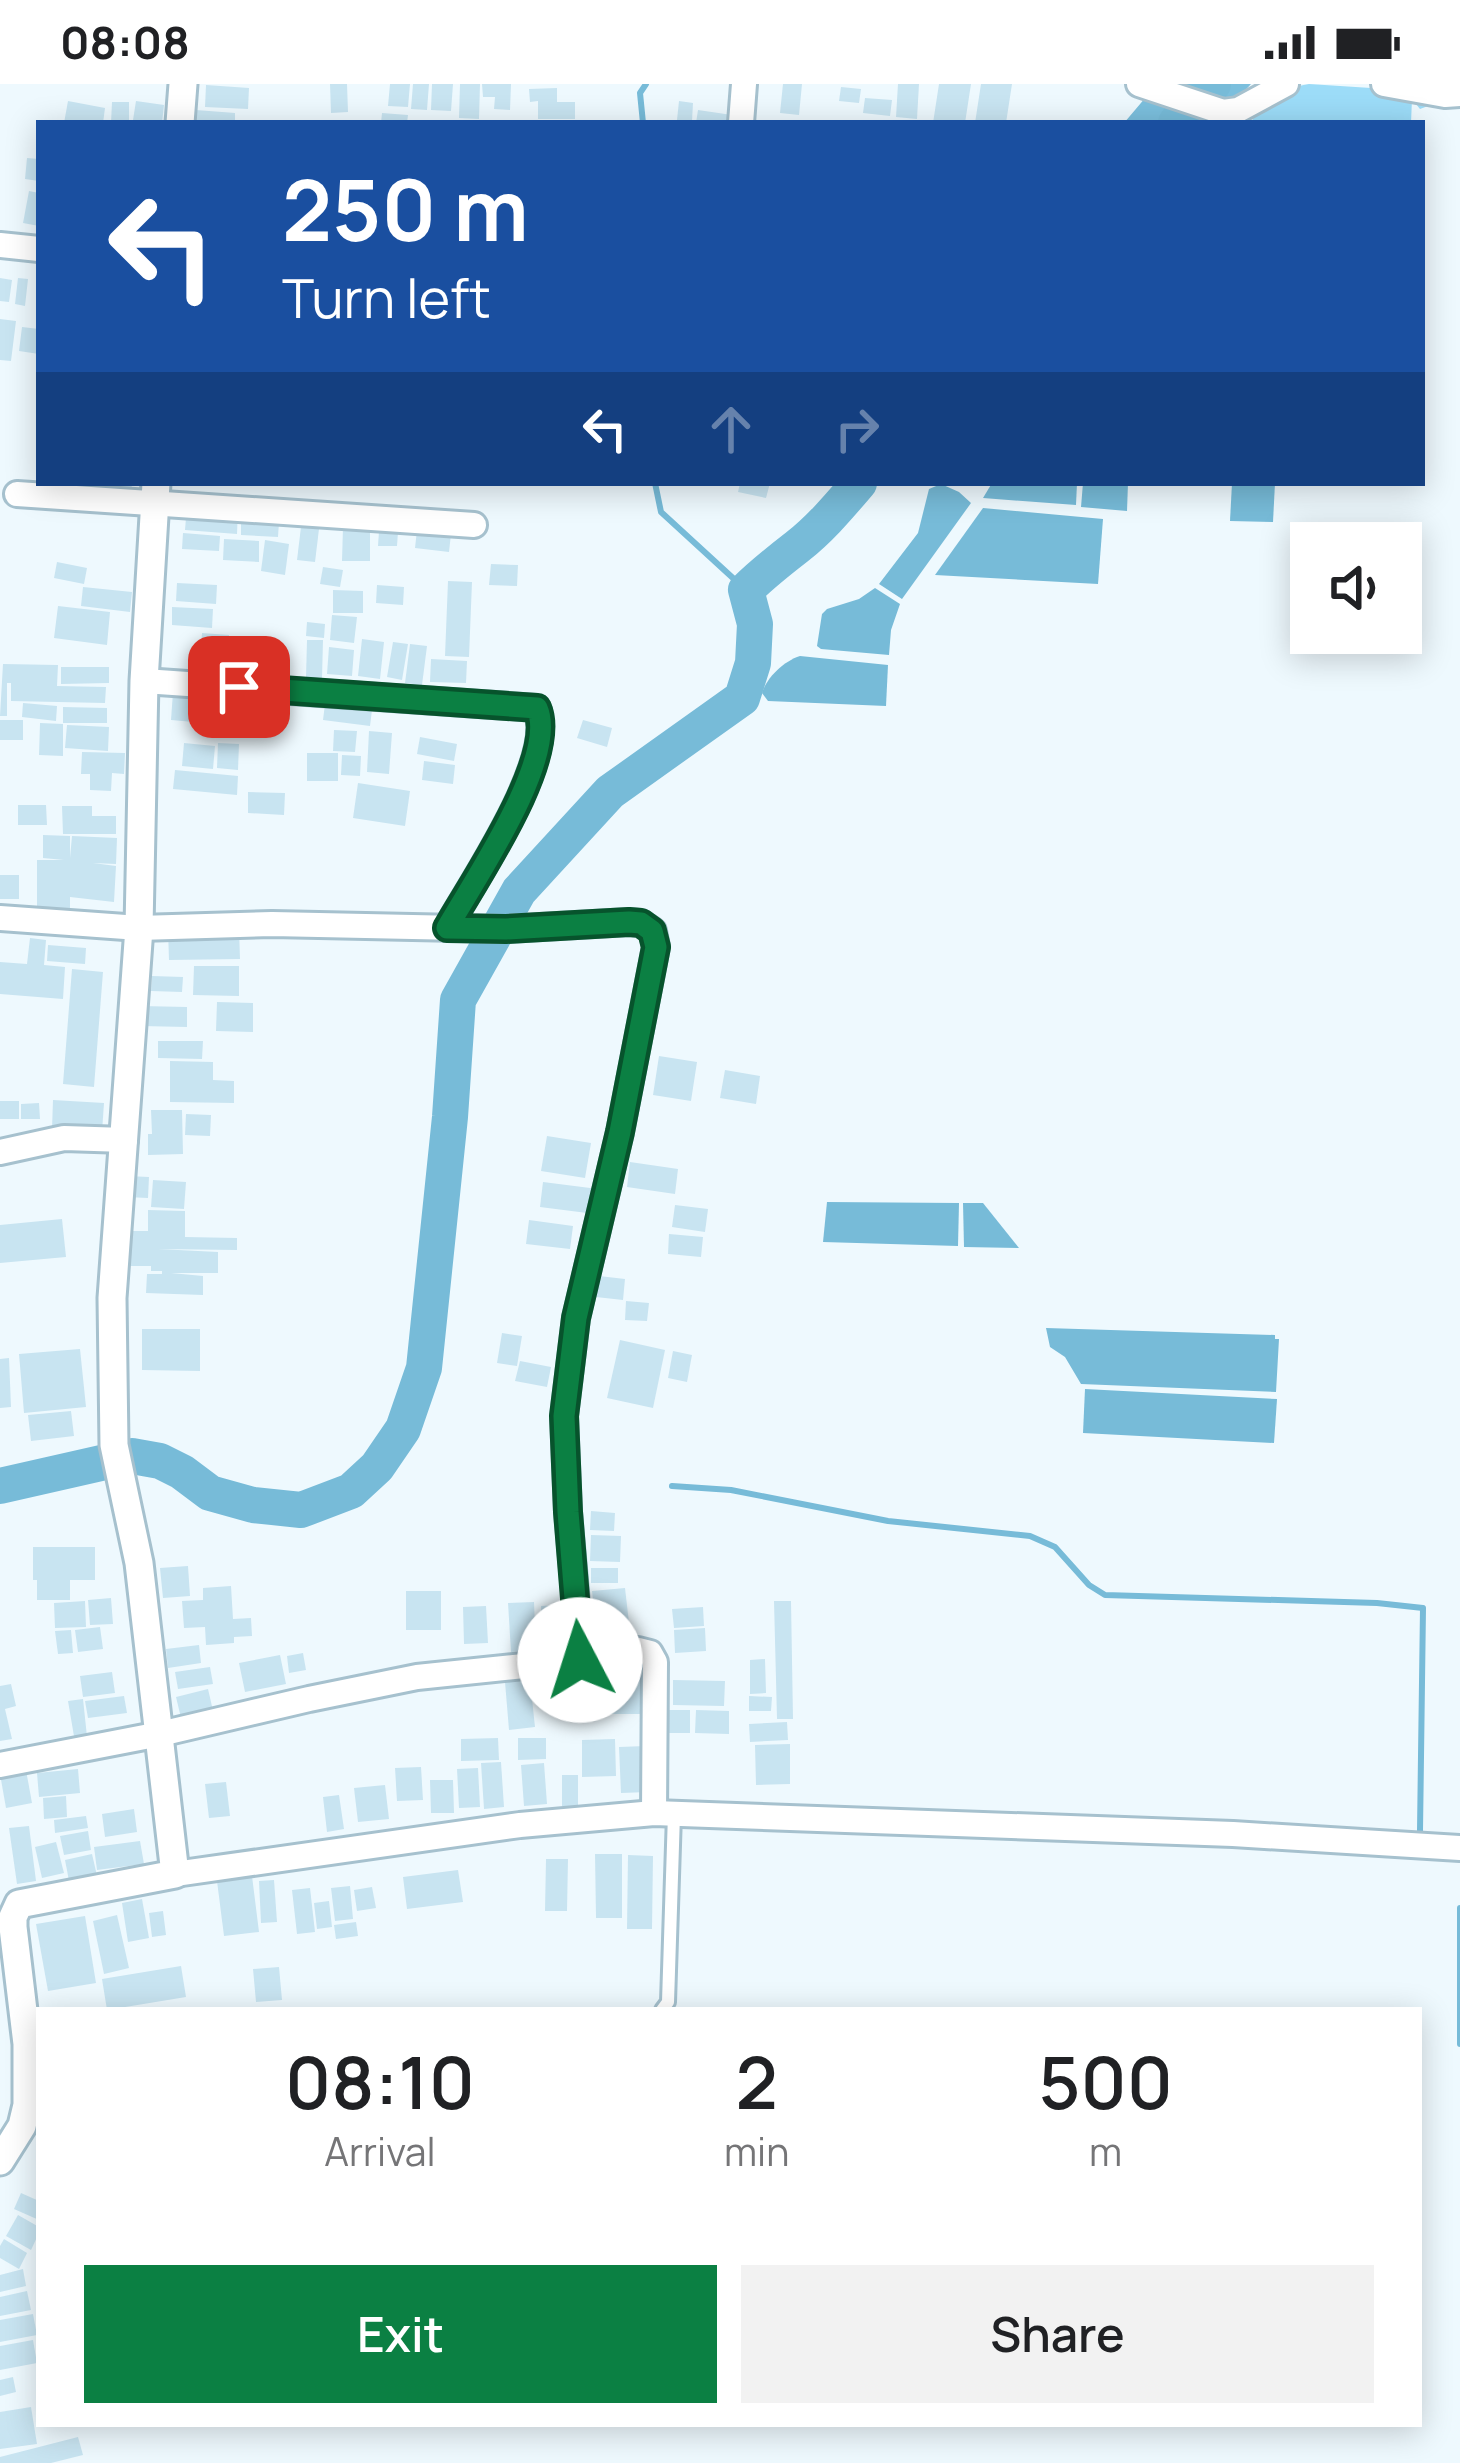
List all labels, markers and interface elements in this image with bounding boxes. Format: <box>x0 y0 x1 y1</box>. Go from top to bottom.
text: 08:08 <box>60 11 190 73</box>
text: 250 m <box>282 151 529 266</box>
icon: left <box>84 168 240 324</box>
text: Turn left <box>282 260 491 334</box>
icon: left <box>572 396 638 462</box>
icon: ahead <box>698 396 764 462</box>
icon: right <box>824 396 890 462</box>
map controls <box>1290 522 1422 654</box>
button: sound <box>1290 522 1422 654</box>
pin <box>188 636 290 738</box>
icon: arrive <box>206 654 272 720</box>
position arrow <box>517 1597 643 1723</box>
text: 08:10 <box>285 2032 475 2131</box>
text: 2 <box>736 2032 778 2131</box>
text: 500 <box>1038 2032 1173 2131</box>
text: Arrival <box>324 2124 436 2178</box>
text: min <box>724 2124 789 2178</box>
text: m <box>1089 2124 1122 2178</box>
button: Exit <box>84 2265 717 2403</box>
button: Share <box>741 2265 1374 2403</box>

